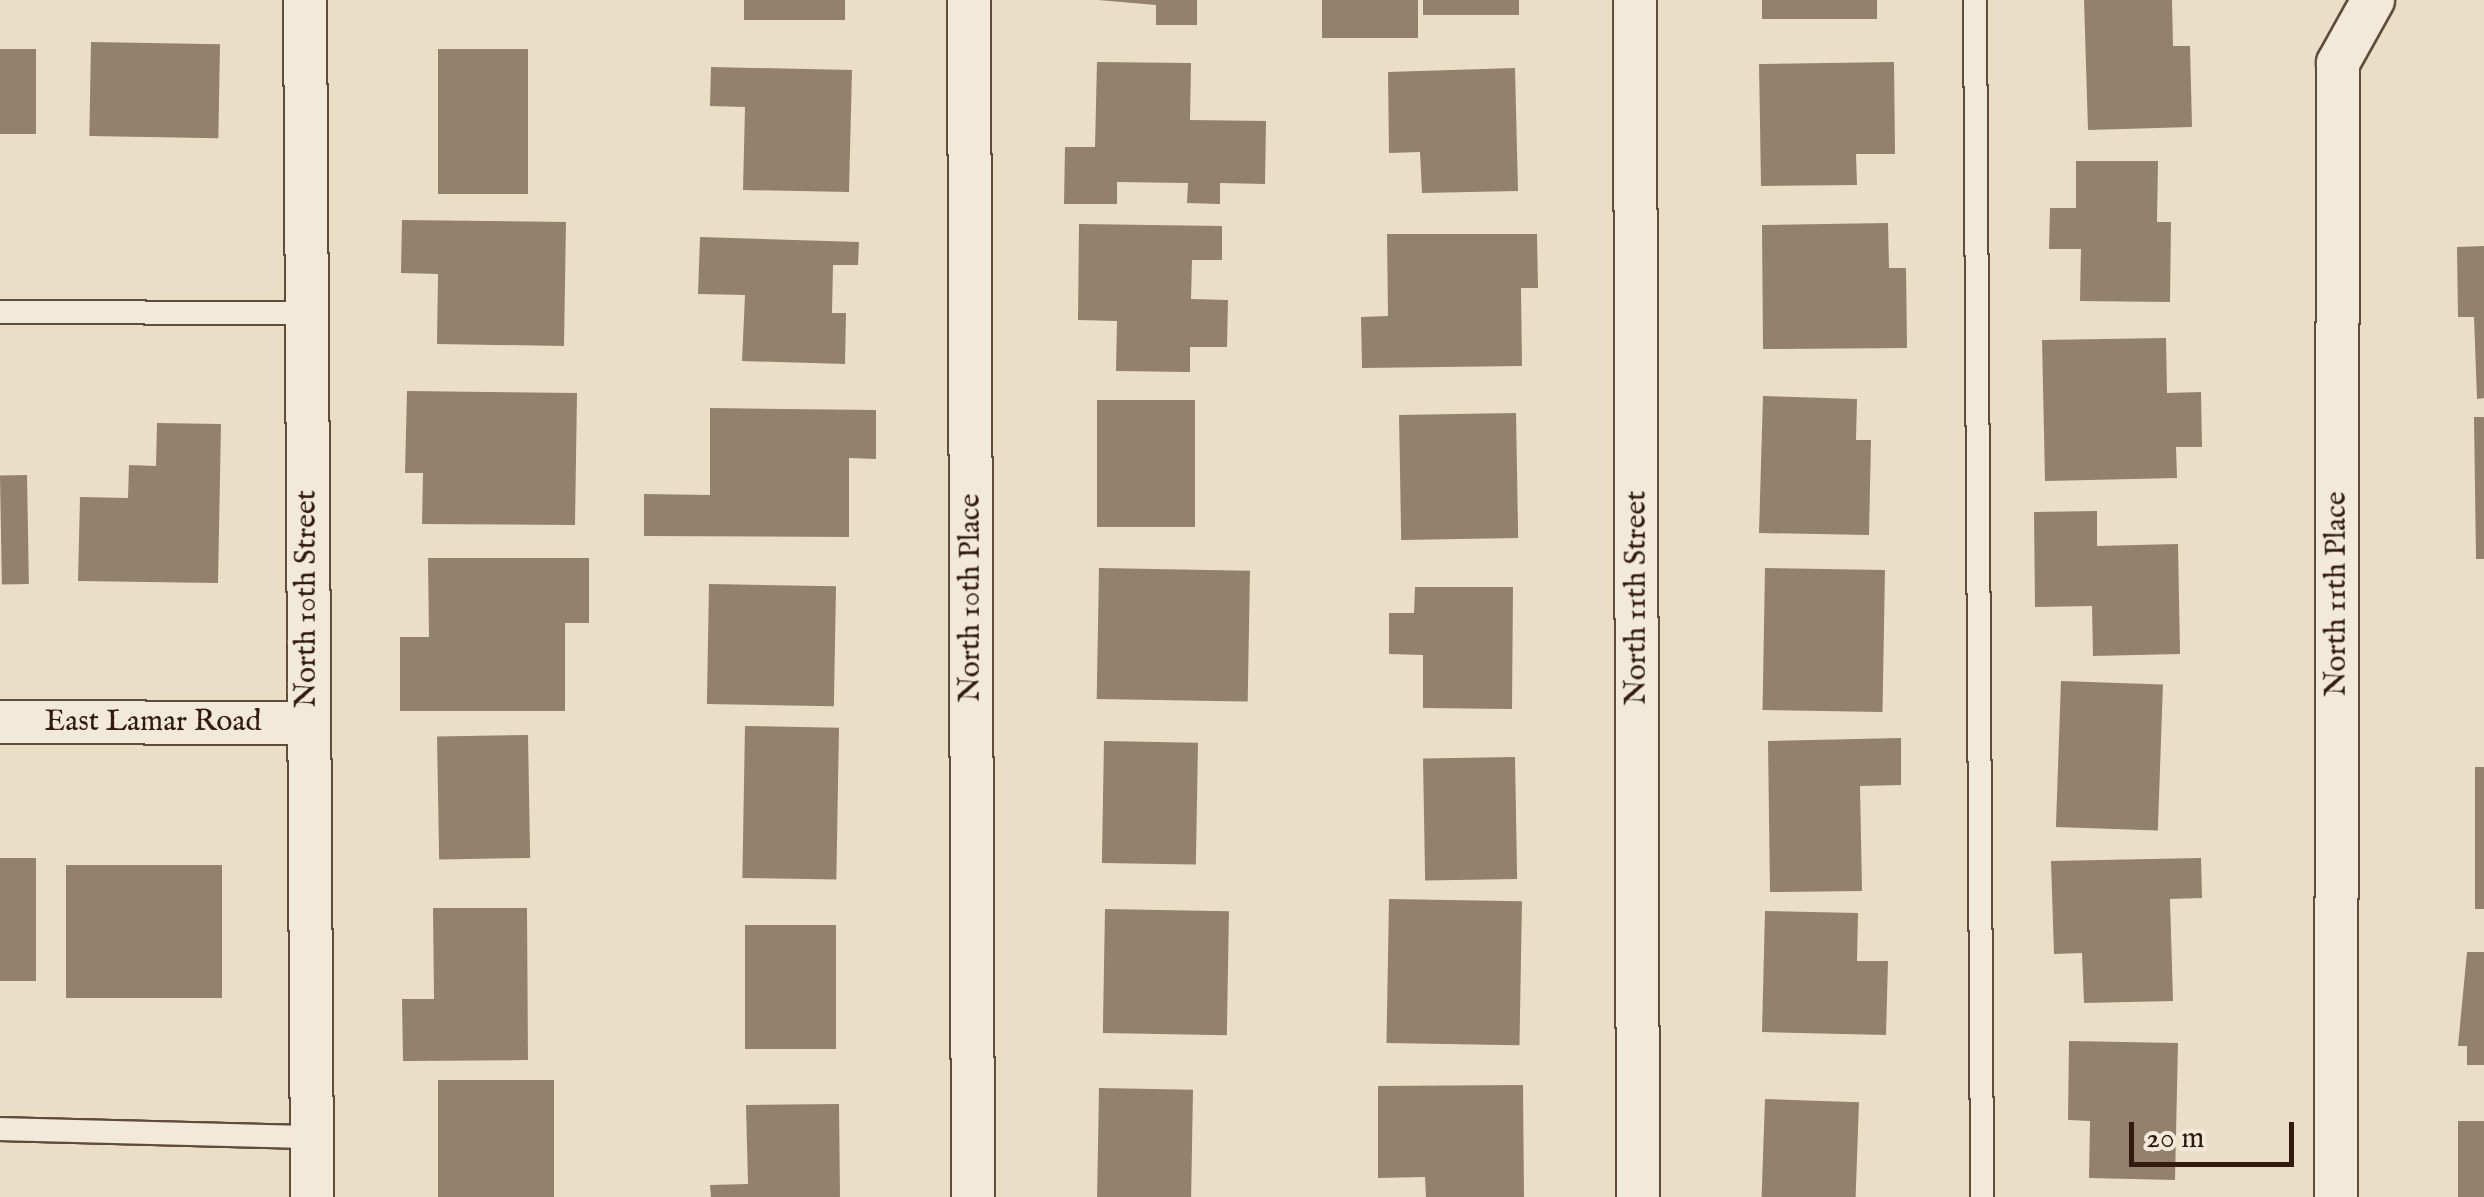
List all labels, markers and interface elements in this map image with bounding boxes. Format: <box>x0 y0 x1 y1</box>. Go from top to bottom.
street label: North 10th Street <box>289 490 325 708</box>
street label: North 11th Street <box>1619 491 1655 705</box>
street label: North 11th Place <box>2319 491 2355 697</box>
street label: North 10th Place <box>953 494 989 702</box>
street label: East Lamar Road <box>45 704 261 740</box>
scale bar <box>2134 1102 2299 1164</box>
text: 20 m <box>2146 1120 2205 1158</box>

